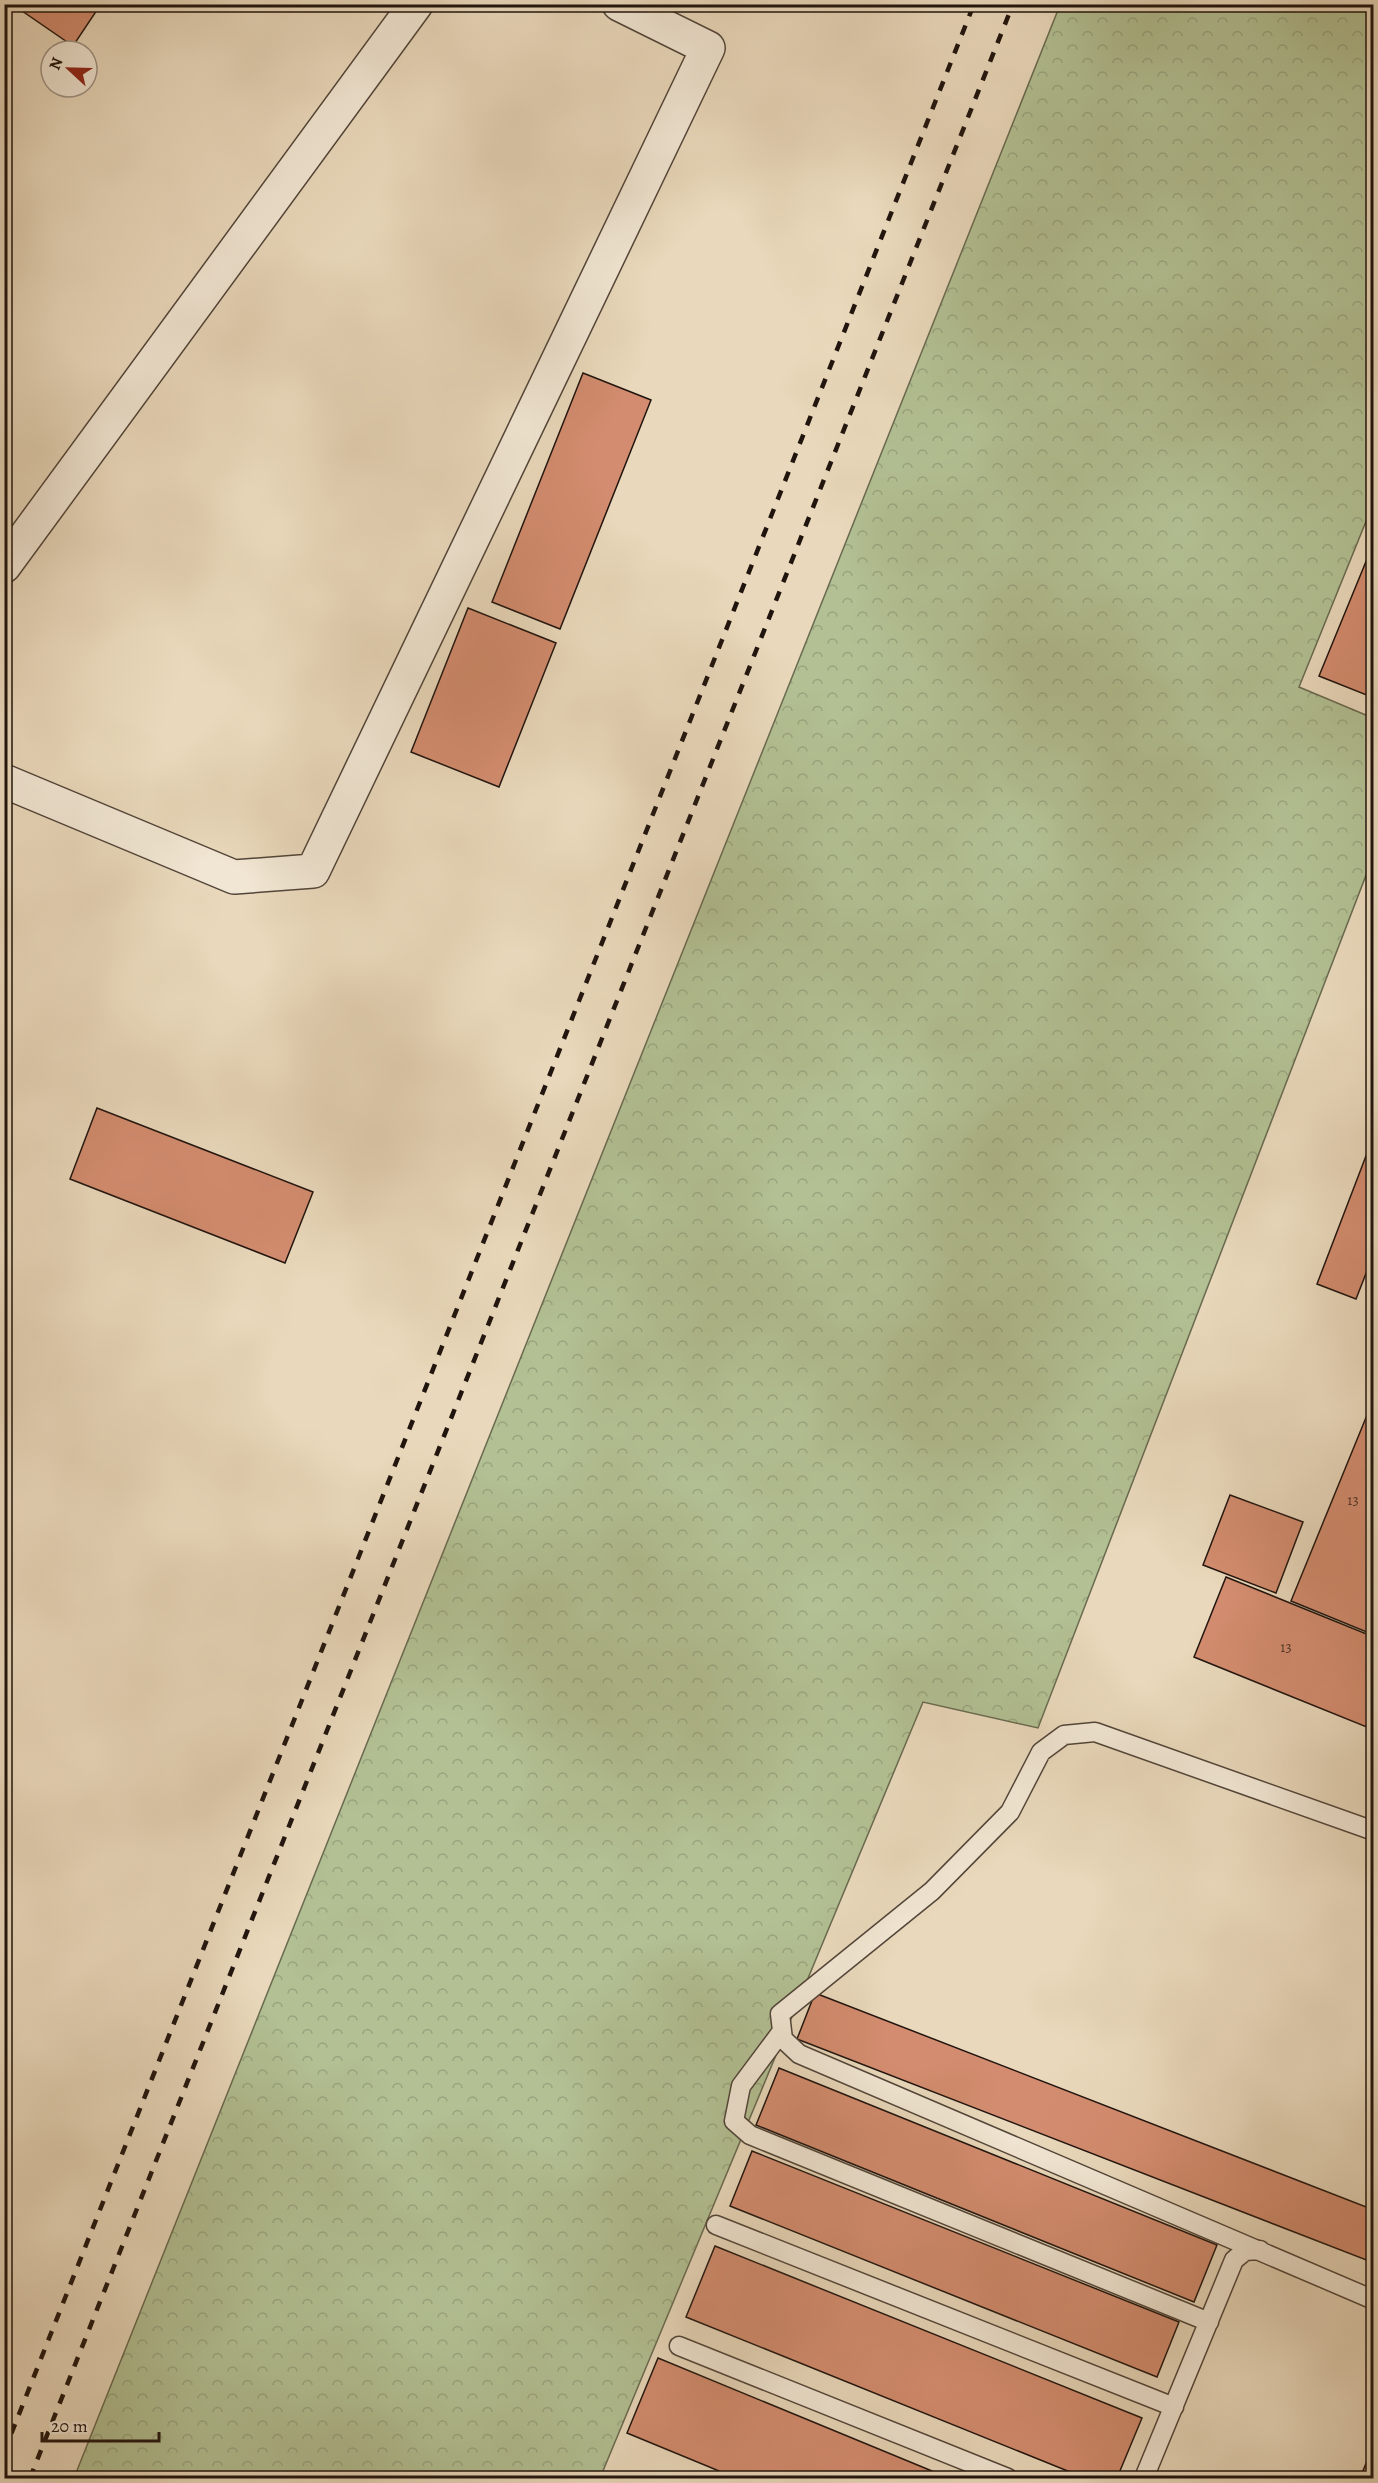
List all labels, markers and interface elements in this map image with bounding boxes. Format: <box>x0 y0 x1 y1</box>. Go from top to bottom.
north arrow <box>39 39 99 99</box>
text: N <box>44 54 69 73</box>
house number: 13 <box>1347 1490 1359 1510</box>
house number: 13 <box>1280 1637 1292 1657</box>
scale bar <box>42 2405 159 2443</box>
text: 20 m <box>51 2414 88 2438</box>

